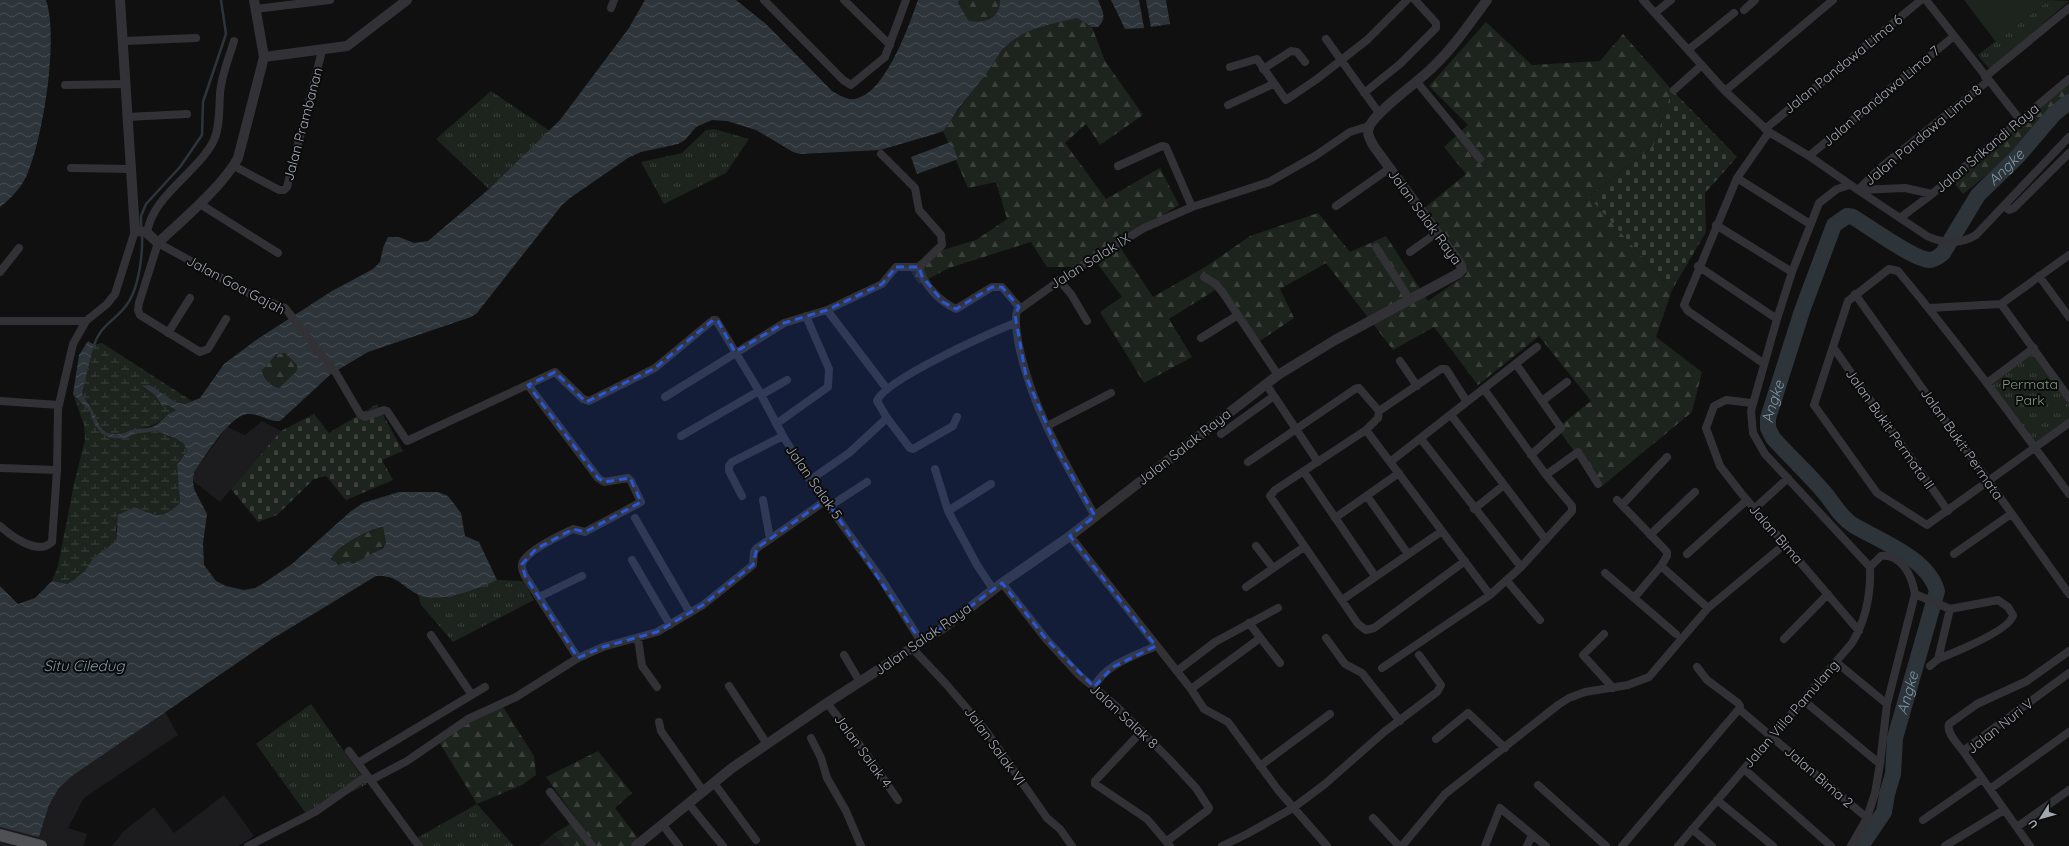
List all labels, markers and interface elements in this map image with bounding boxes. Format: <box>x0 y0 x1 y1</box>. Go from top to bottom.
street label: Jalan Pandawa Lima 6 <box>1780 10 1906 118</box>
street label: Jalan Pandawa Lima 7 <box>1819 42 1943 150</box>
street label: Jalan Prambanan <box>279 65 327 183</box>
street label: Jalan Pandawa Lima 8 <box>1861 81 1985 189</box>
street label: Jalan Srikandi Raya <box>1931 99 2043 197</box>
water label: Angke <box>1983 145 2029 189</box>
street label: Jalan Salak Raya <box>1384 166 1466 268</box>
street label: Jalan Salak IX <box>1046 229 1134 293</box>
street label: Jalan Goa Gajah <box>184 251 288 319</box>
street label: Jalan Bukit Permata II <box>1842 365 1938 493</box>
park label: Permata Park <box>2002 375 2058 409</box>
water label: Angke <box>1758 378 1788 423</box>
street label: Jalan Bukit Permata <box>1917 385 2007 503</box>
street label: Jalan Salak Raya <box>1134 405 1234 489</box>
street label: Jalan Salak 5 <box>782 441 846 523</box>
street label: Jalan Bima <box>1745 500 1807 568</box>
street label: Jalan Salak Raya <box>871 599 975 679</box>
water label: Situ Ciledug <box>43 656 126 675</box>
street label: Jalan Villa Pamulang <box>1739 656 1843 772</box>
water label: Angke <box>1892 669 1923 717</box>
street label: Jalan Salak 8 <box>1086 680 1162 752</box>
street label: Jalan Nuri V <box>1963 694 2037 758</box>
street label: Jalan Salak VI <box>961 703 1029 789</box>
street label: Jalan Salak 4 <box>830 711 896 791</box>
street label: Jalan Bima 2 <box>1781 742 1857 812</box>
north arrow <box>2021 798 2061 838</box>
text: U <box>2025 817 2041 831</box>

